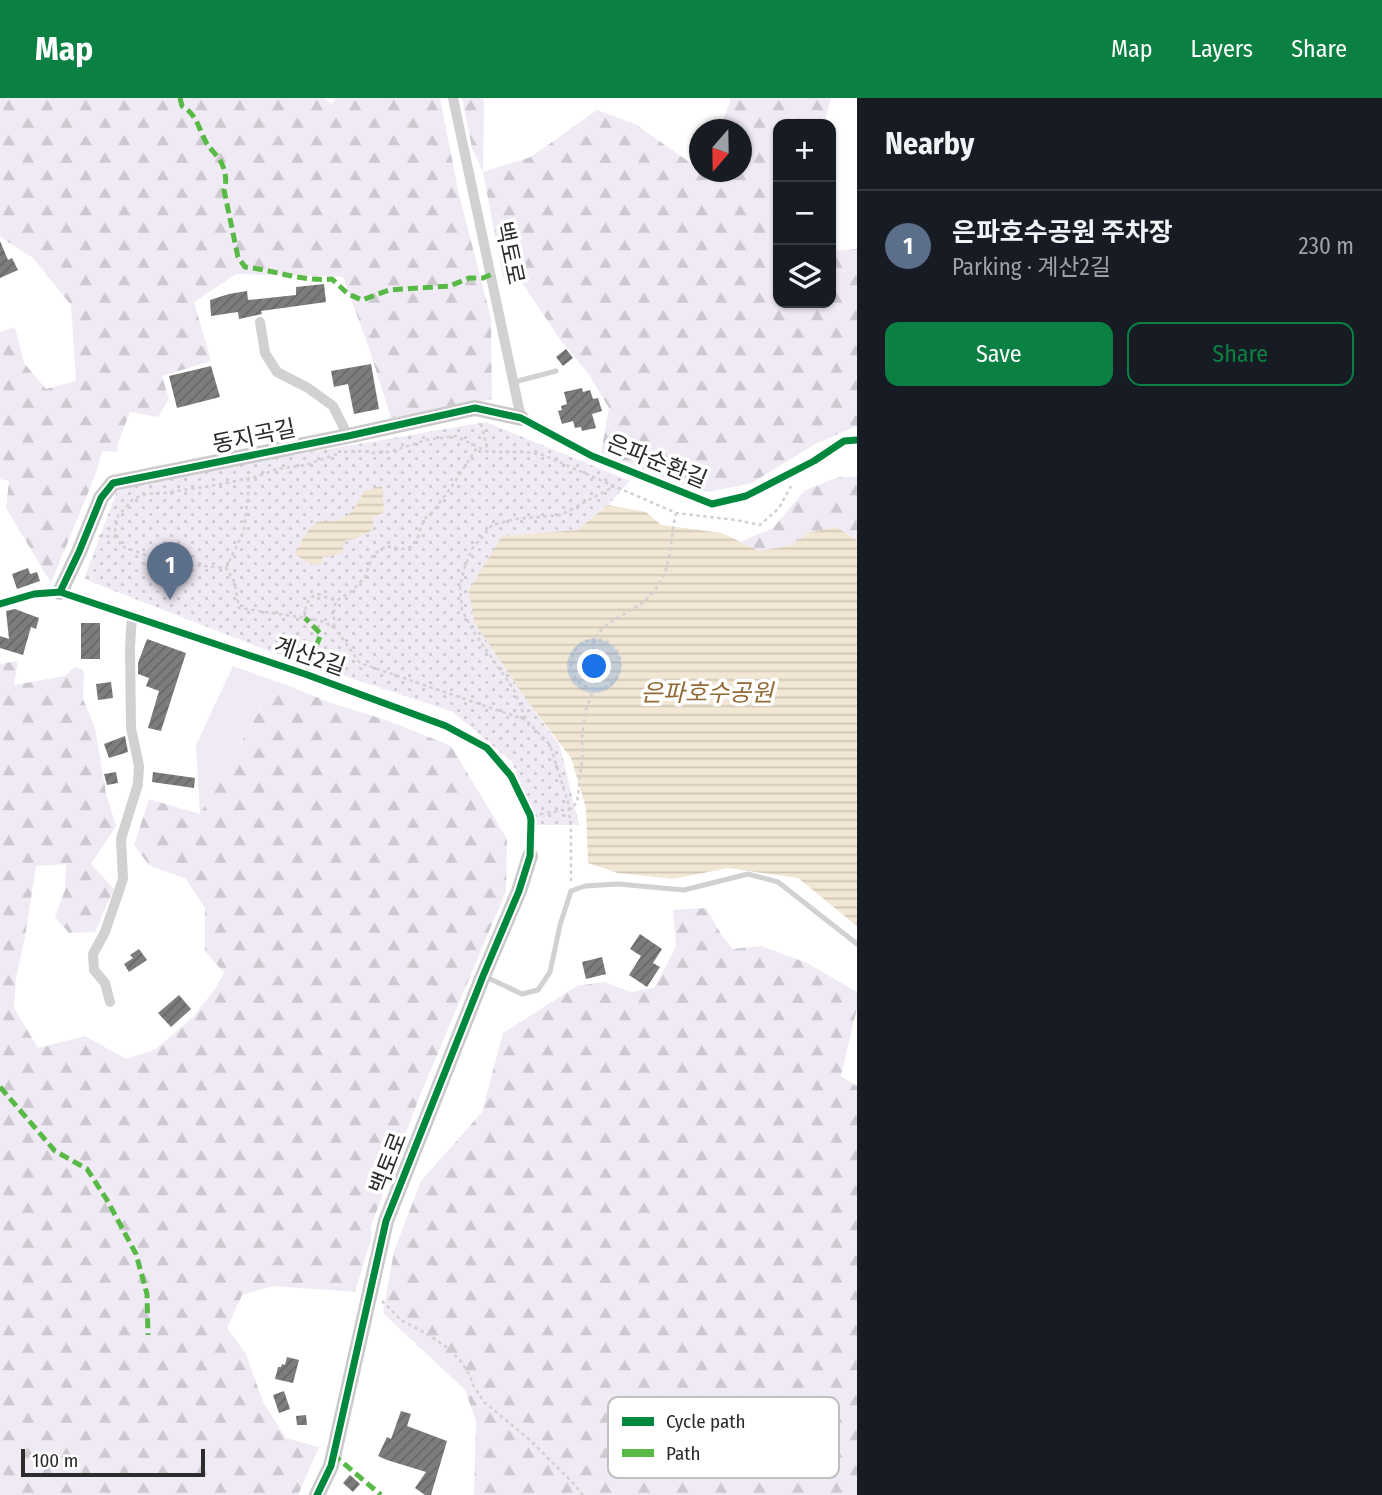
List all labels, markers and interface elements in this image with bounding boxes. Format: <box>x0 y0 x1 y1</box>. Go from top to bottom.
text: Map <box>35 29 93 69</box>
text: Map <box>1111 35 1153 63</box>
text: Layers <box>1191 35 1253 63</box>
text: Share <box>1291 35 1347 63</box>
north arrow <box>689 119 752 182</box>
map controls <box>773 119 836 308</box>
button: + <box>773 119 836 182</box>
text: Nearby <box>885 126 974 162</box>
button: − <box>773 182 836 245</box>
text: 은파호수공원 주차장 <box>952 217 1173 248</box>
street label: 백토로 <box>490 219 530 287</box>
text: 1 <box>903 232 913 260</box>
text: 230 m <box>1298 232 1354 260</box>
button: layers <box>773 245 836 308</box>
text: Parking · 계산2길 <box>952 253 1111 281</box>
button: Save <box>885 322 1113 386</box>
button: Share <box>1127 322 1354 386</box>
street label: 동지곡길 <box>210 414 298 458</box>
street label: 은파순환길 <box>603 428 711 494</box>
pin: 1 <box>147 542 193 600</box>
street label: 계산2길 <box>271 631 349 681</box>
your location <box>577 649 611 683</box>
water label: 은파호수공원 <box>641 679 775 707</box>
street label: 백토로 <box>364 1128 412 1198</box>
legend <box>608 1397 839 1478</box>
text: Cycle path <box>666 1410 745 1433</box>
text: Path <box>666 1442 701 1465</box>
scale bar <box>21 1446 205 1478</box>
text: 100 m <box>32 1449 78 1472</box>

